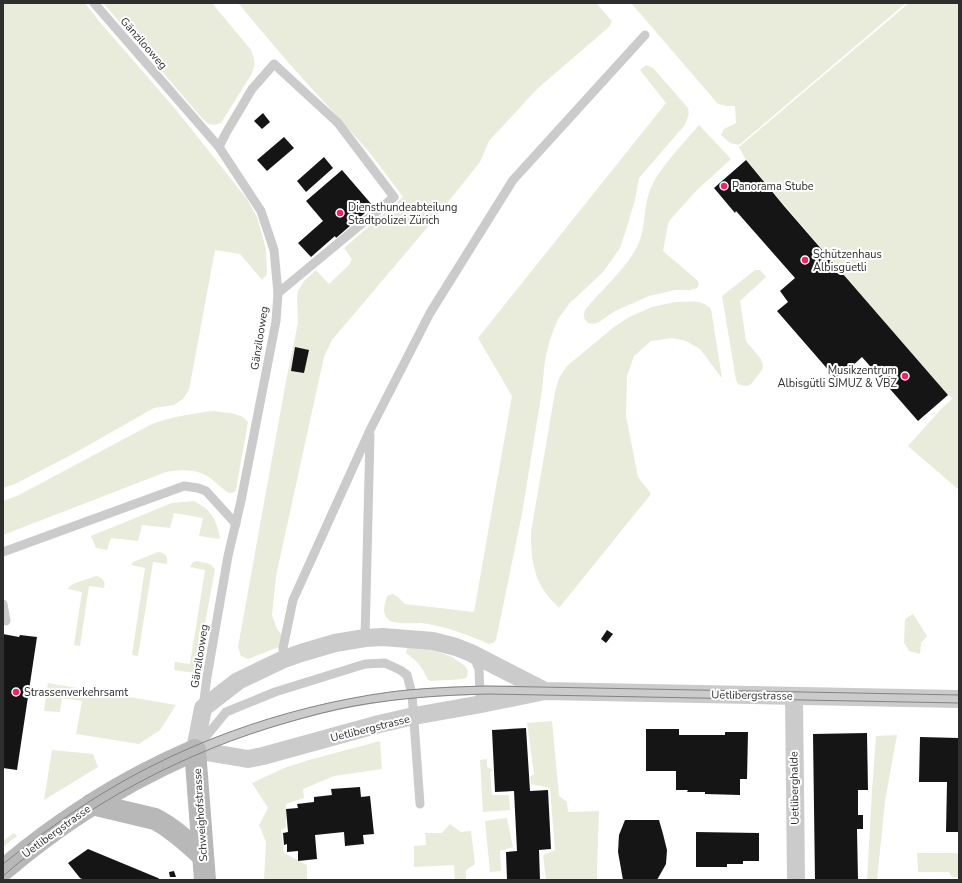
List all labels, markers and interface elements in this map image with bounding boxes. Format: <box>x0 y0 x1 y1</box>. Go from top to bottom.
street label: Gänzilooweg <box>117 14 170 73</box>
place label: Panorama Stube <box>732 179 814 194</box>
marker: Panorama Stube <box>719 181 729 191</box>
place label: Diensthundeabteilung Stadtpolizei Zürich <box>348 200 457 228</box>
marker: Diensthundeabteilung Stadtpolizei Zürich <box>335 208 345 218</box>
place label: Schützenhaus Albisgüetli <box>813 247 882 275</box>
marker: Schützenhaus Albisgüetli <box>800 255 810 265</box>
street label: Gänzilooweg <box>247 305 272 371</box>
place label: Musikzentrum Albisgütli SJMUZ & VBZ <box>777 363 898 391</box>
marker: Musikzentrum Albisgütli SJMUZ & VBZ <box>900 371 910 381</box>
street label: Gänzilooweg <box>187 623 212 689</box>
place label: Strassenverkehrsamt <box>24 685 128 700</box>
marker: Strassenverkehrsamt <box>11 687 21 697</box>
street label: Uetlibergstrasse <box>711 687 793 704</box>
street label: Uetlibergstrasse <box>329 711 412 746</box>
street label: Uetliberghalde <box>786 751 803 825</box>
street label: Schweighofstrasse <box>190 768 211 862</box>
street label: Uetlibergstrasse <box>19 801 94 861</box>

